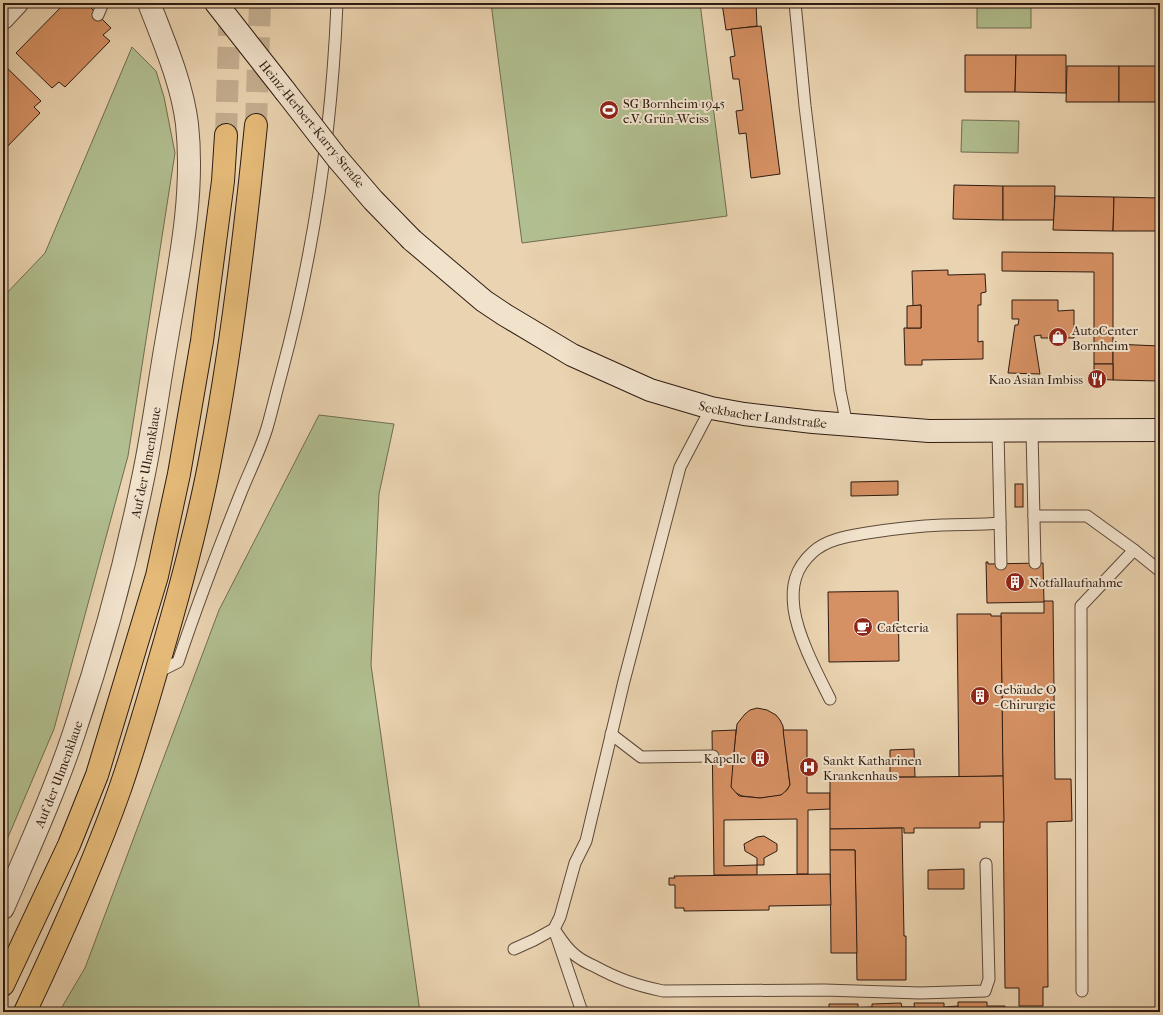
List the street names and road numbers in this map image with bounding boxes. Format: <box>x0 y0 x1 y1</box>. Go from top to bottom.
street label: Heinz-Herbert-Karry-Straße <box>256 57 368 191</box>
street label: Seckbacher Landstraße <box>697 397 828 431</box>
street label: Auf der Ulmenklaue <box>127 405 163 520</box>
street label: Auf der Ulmenklaue <box>31 718 85 831</box>

